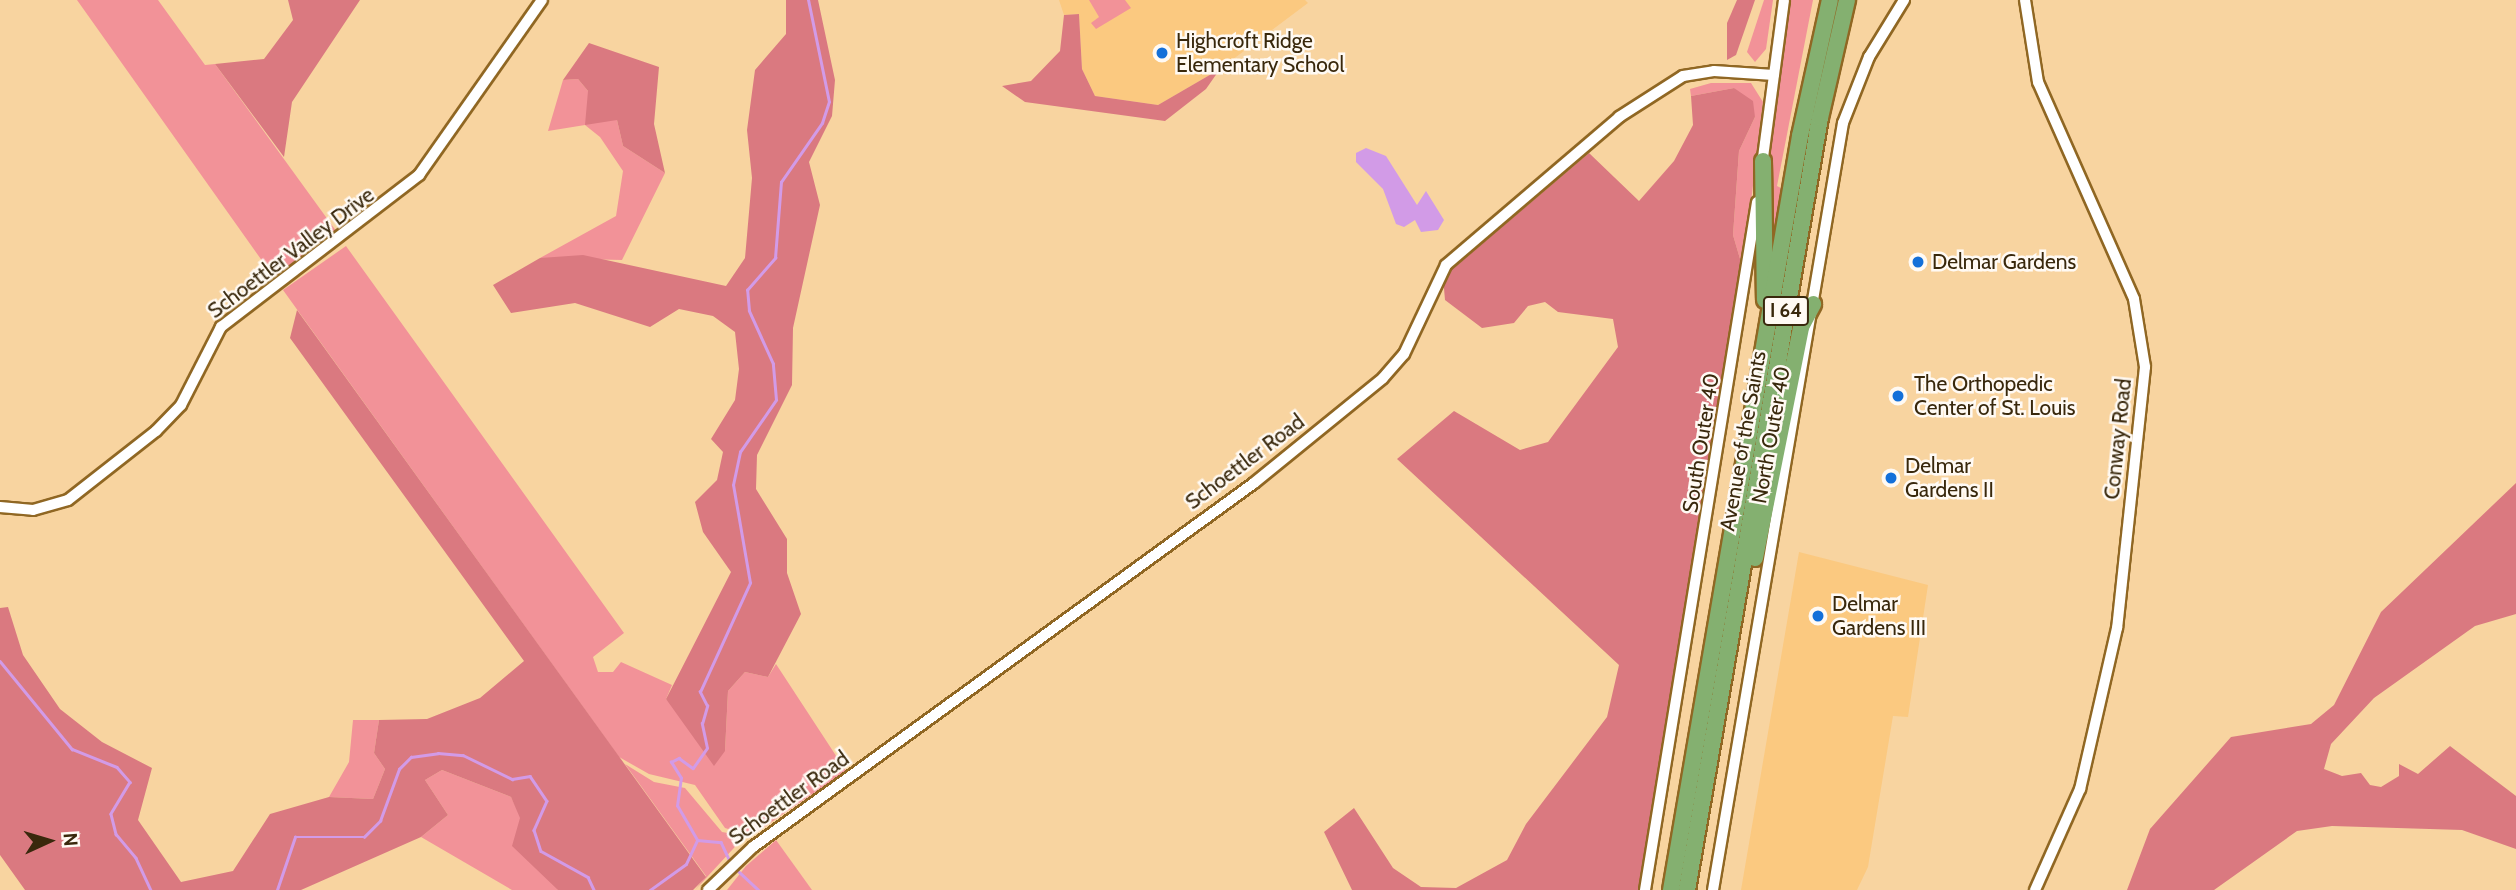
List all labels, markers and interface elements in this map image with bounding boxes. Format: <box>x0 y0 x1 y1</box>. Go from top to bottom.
place label: Highcroft Ridge Elementary School <box>1176 28 1344 78</box>
marker: Highcroft Ridge Elementary School <box>1154 45 1170 61</box>
street label: Schoettler Valley Drive <box>203 182 379 324</box>
place label: Delmar Gardens <box>1932 249 2076 275</box>
marker: Delmar Gardens <box>1910 254 1926 270</box>
road number: I 64 <box>1762 296 1810 326</box>
street label: Avenue of the Saints <box>1715 349 1771 533</box>
street label: North Outer 40 <box>1747 364 1795 506</box>
street label: South Outer 40 <box>1678 371 1724 515</box>
place label: The Orthopedic Center of St. Louis <box>1914 371 2075 421</box>
street label: Conway Road <box>2099 377 2137 501</box>
marker: The Orthopedic Center of St. Louis <box>1888 386 1908 406</box>
street label: Schoettler Road <box>1181 409 1309 515</box>
place label: Delmar Gardens II <box>1905 453 1994 503</box>
marker: Delmar Gardens II <box>1883 470 1899 486</box>
place label: Delmar Gardens III <box>1832 591 1926 641</box>
marker: Delmar Gardens III <box>1810 608 1826 624</box>
street label: Schoettler Road <box>724 746 854 850</box>
north arrow <box>14 806 84 876</box>
text: N <box>59 832 82 847</box>

